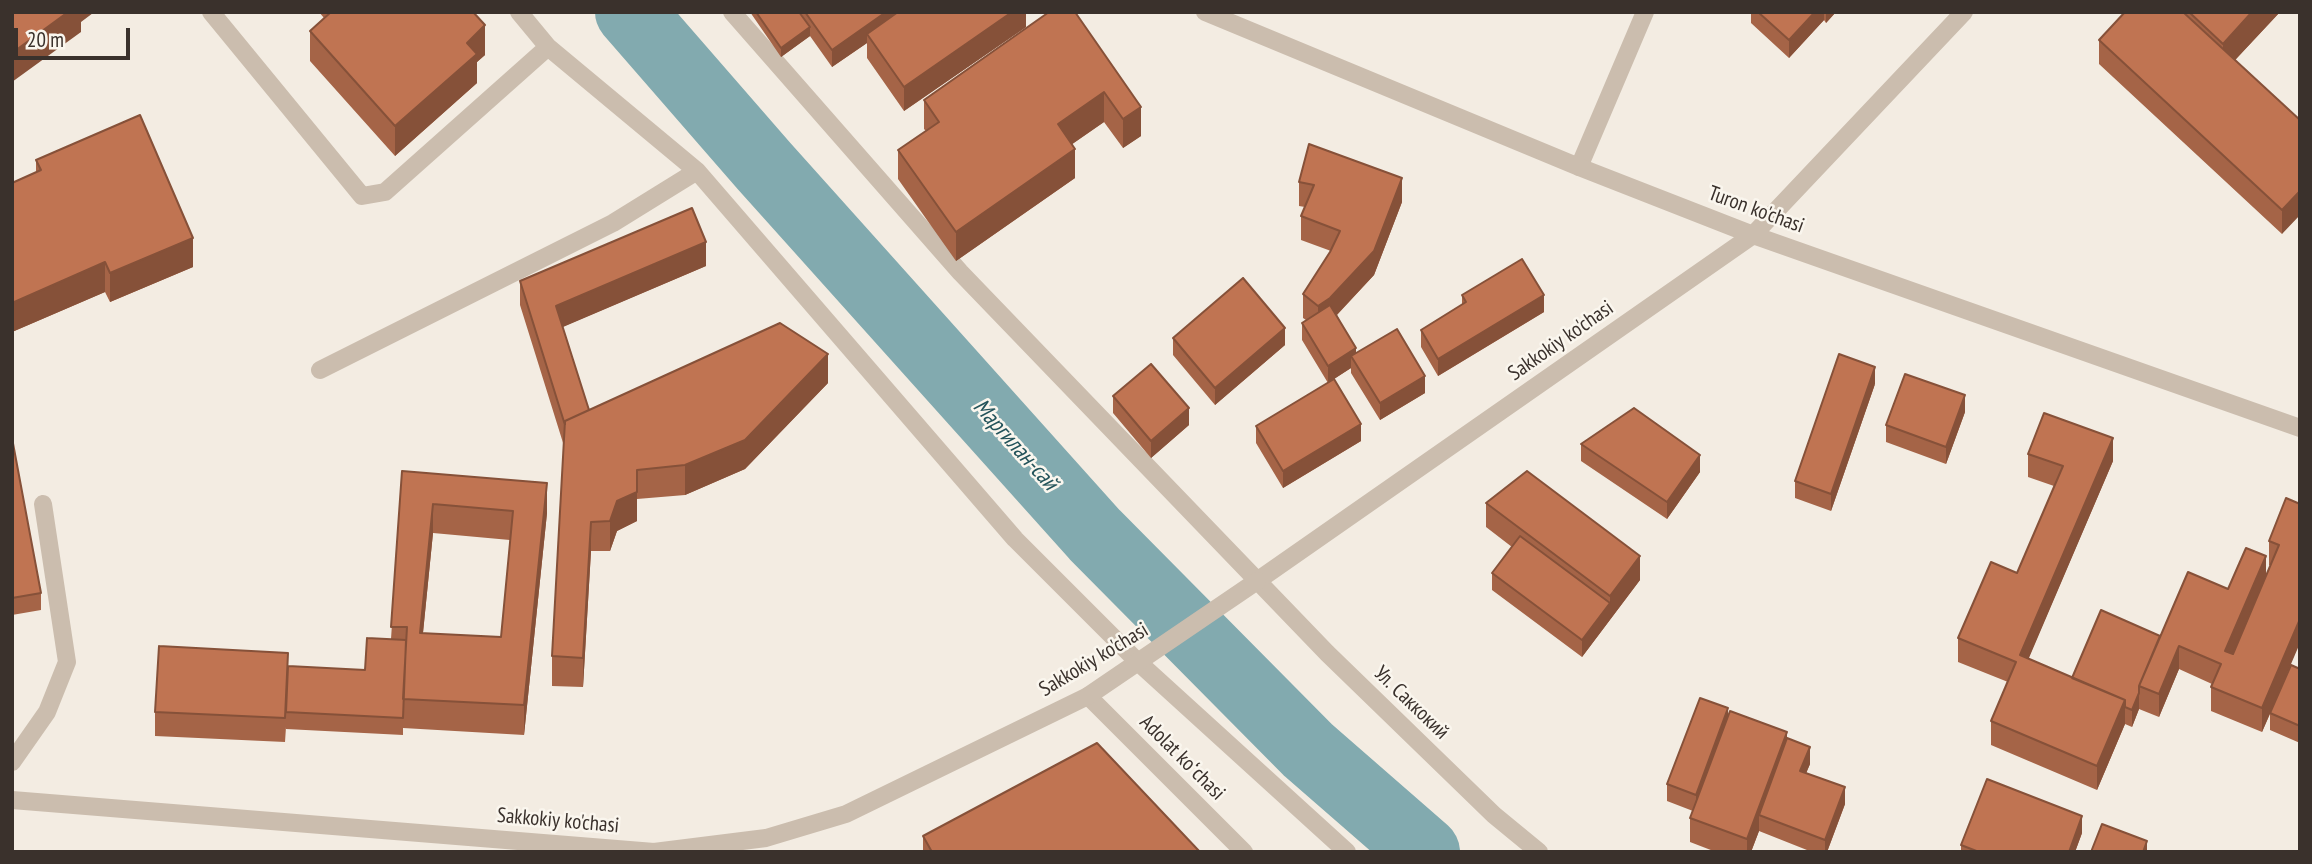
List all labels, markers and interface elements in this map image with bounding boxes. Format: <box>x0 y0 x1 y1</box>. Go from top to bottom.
scale bar <box>18 14 133 58</box>
text: 20 m <box>27 26 64 53</box>
street label: Turon ko'chasi <box>1705 181 1807 239</box>
street label: Sakkokiy ko'chasi <box>1504 296 1618 386</box>
water label: Маргилан-сай <box>967 394 1063 496</box>
street label: Sakkokiy ko'chasi <box>1035 618 1153 702</box>
street label: Ул. Саккокий <box>1368 661 1454 745</box>
street label: Adolat koʻchasi <box>1134 710 1230 806</box>
street label: Sakkokiy ko'chasi <box>496 803 620 839</box>

